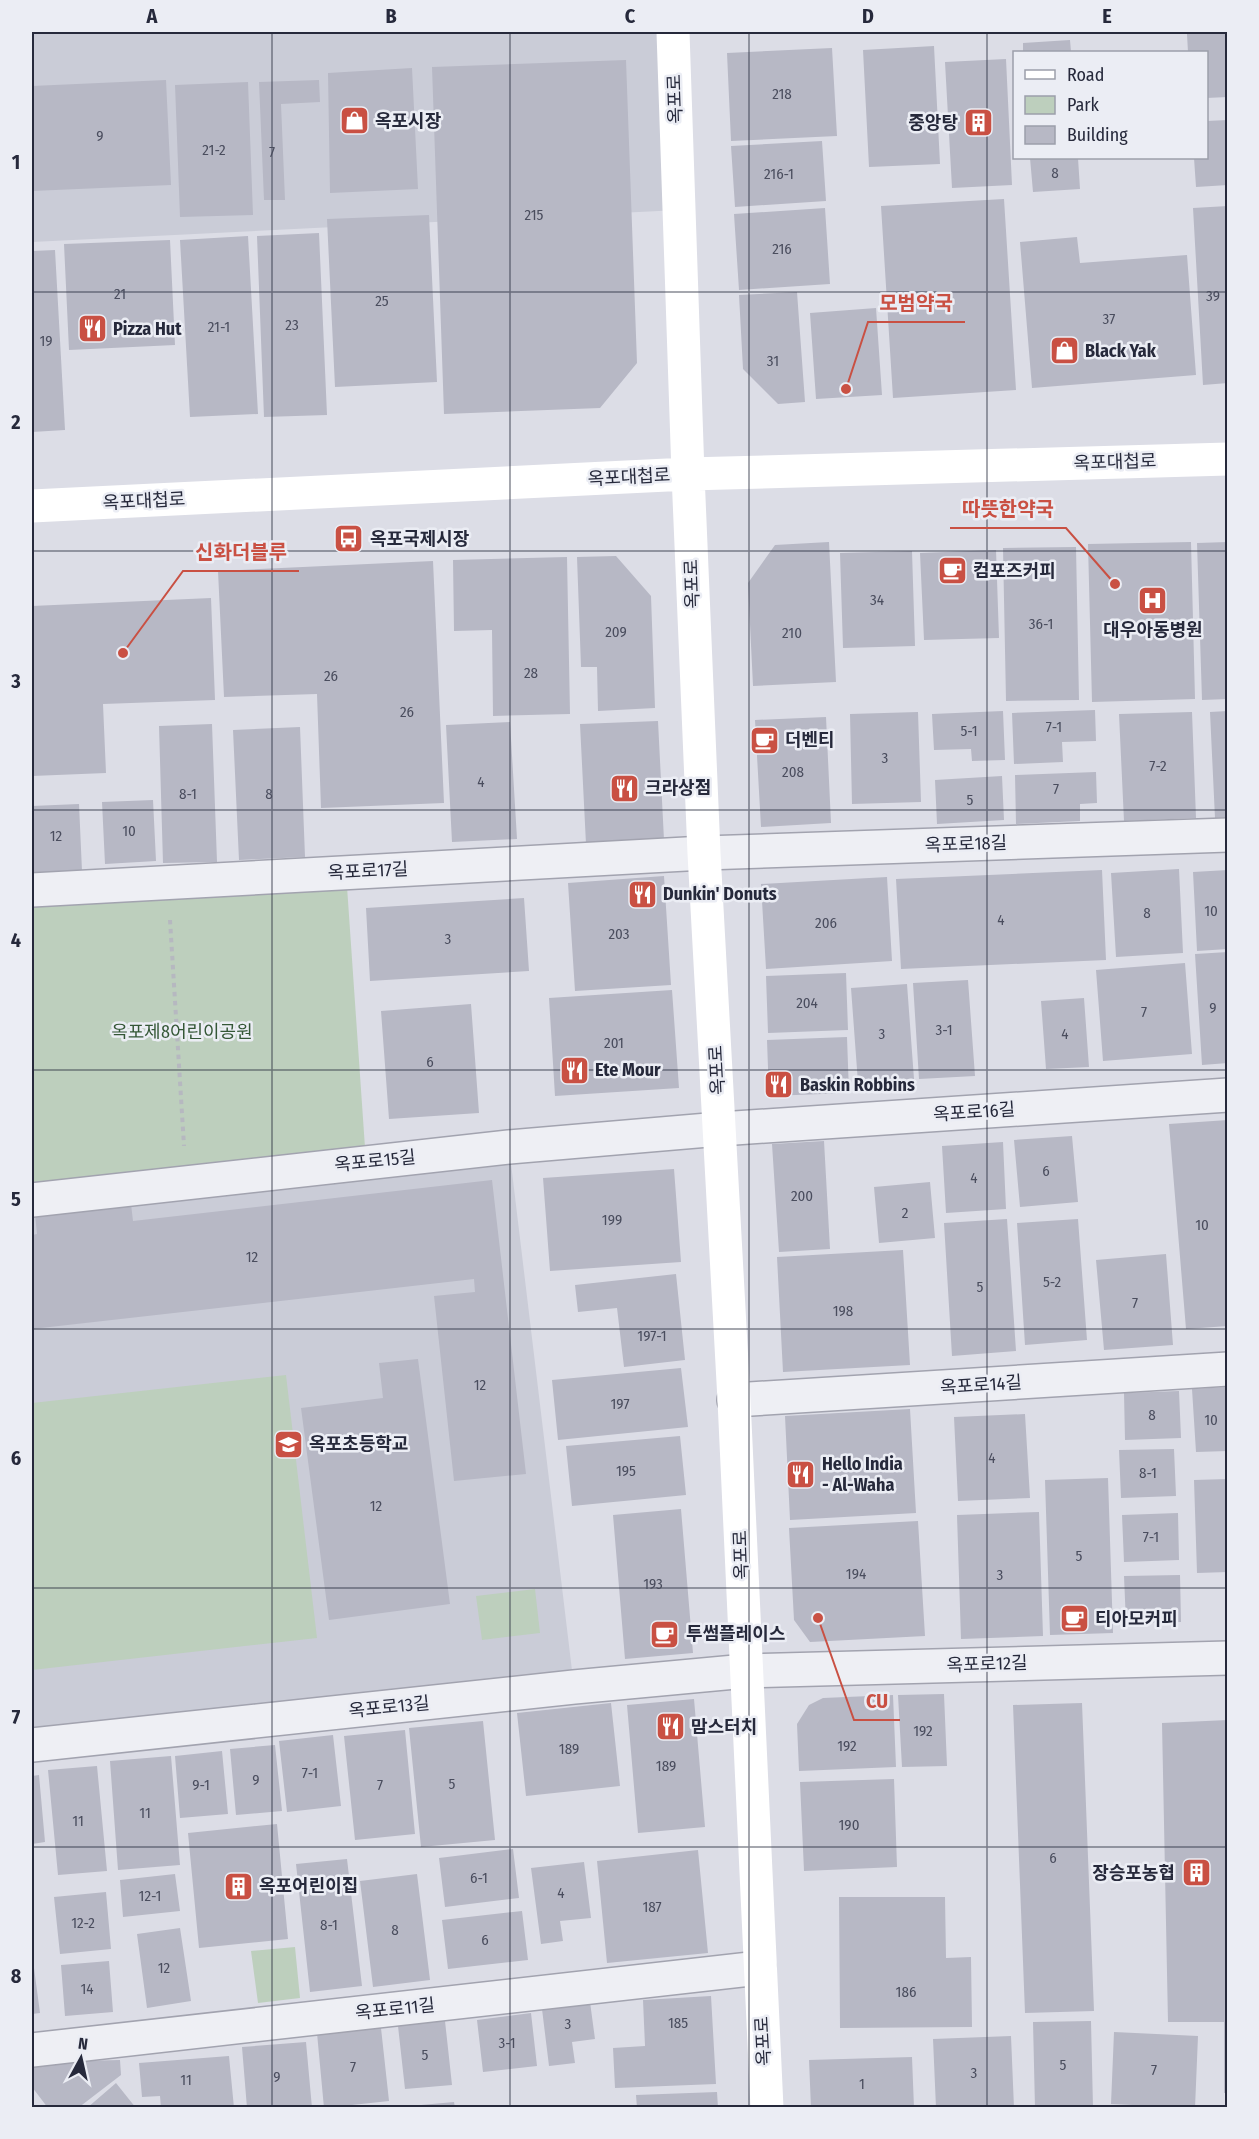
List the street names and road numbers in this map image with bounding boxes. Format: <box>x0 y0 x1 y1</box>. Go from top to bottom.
street label: 옥포로 <box>663 74 687 124</box>
street label: 옥포대첩로 <box>1073 450 1157 474</box>
street label: 옥포대첩로 <box>587 464 671 490</box>
street label: 옥포대첩로 <box>102 488 186 514</box>
street label: 옥포로 <box>680 559 704 609</box>
street label: 옥포로18길 <box>925 832 1007 856</box>
street label: 옥포로17길 <box>327 858 409 884</box>
street label: 옥포로 <box>705 1045 729 1095</box>
street label: 옥포로16길 <box>932 1098 1016 1126</box>
street label: 옥포로15길 <box>333 1146 417 1176</box>
street label: 옥포로14길 <box>939 1371 1023 1399</box>
street label: 옥포로 <box>729 1530 753 1580</box>
street label: 옥포로12길 <box>946 1652 1028 1676</box>
street label: 옥포로13길 <box>347 1692 431 1722</box>
street label: 옥포로11길 <box>354 1994 436 2024</box>
street label: 옥포로 <box>751 2016 775 2066</box>

